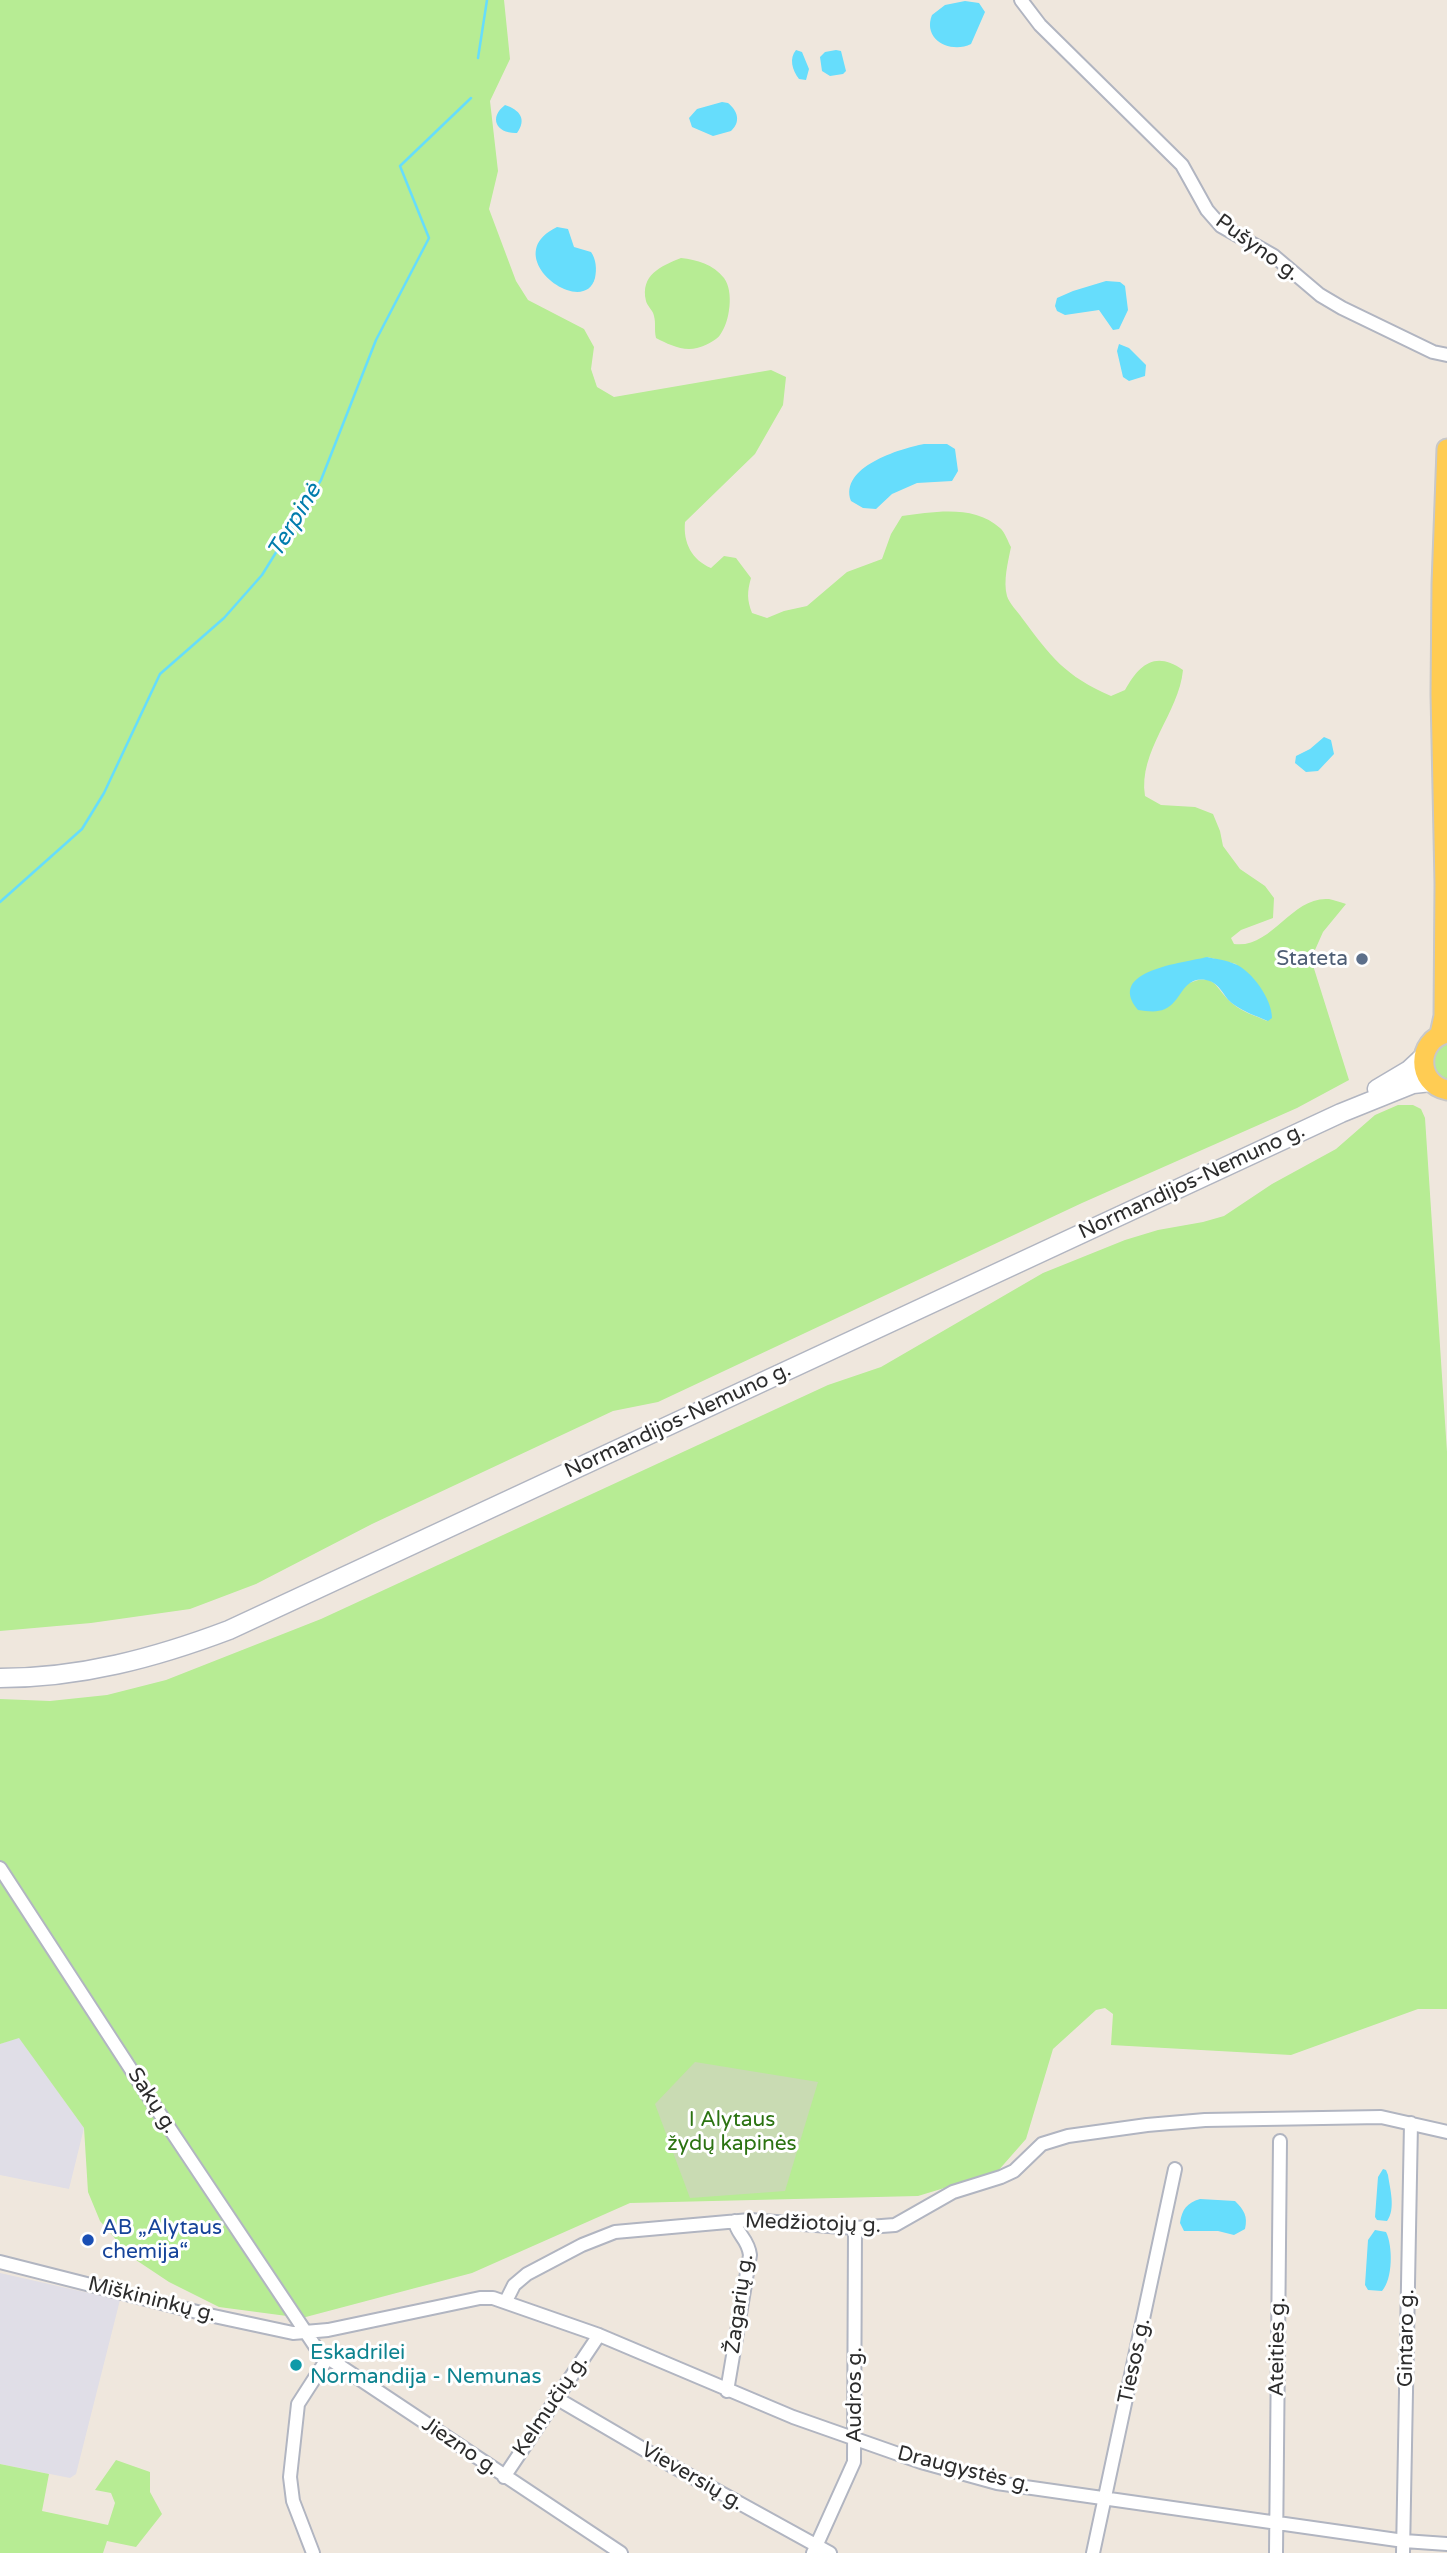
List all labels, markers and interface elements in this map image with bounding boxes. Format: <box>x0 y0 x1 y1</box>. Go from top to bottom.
street label: Pušyno g. <box>1210 209 1304 287</box>
water label: Terpinė <box>262 479 328 563</box>
place label: Stateta <box>1276 946 1348 972</box>
marker: Stateta <box>1354 951 1370 967</box>
street label: Normandijos-Nemuno g. <box>1075 1118 1309 1246</box>
street label: Normandijos-Nemuno g. <box>561 1357 795 1485</box>
street label: Sakų g. <box>122 2063 182 2139</box>
park label: I Alytaus žydų kapinės <box>667 2107 797 2157</box>
street label: Medžiotojų g. <box>744 2209 882 2239</box>
place label: AB „Alytaus chemija“ <box>102 2215 222 2265</box>
marker: AB „Alytaus chemija“ <box>80 2232 96 2248</box>
street label: Žagarių g. <box>721 2252 759 2356</box>
street label: Miškininkų g. <box>85 2272 219 2328</box>
street label: Gintaro g. <box>1394 2289 1420 2387</box>
street label: Ateities g. <box>1265 2297 1291 2397</box>
street label: Tiesos g. <box>1114 2316 1156 2406</box>
place label: Eskadrilei Normandija - Nemunas <box>310 2340 541 2390</box>
street label: Audros g. <box>842 2347 868 2443</box>
street label: Kelmučių g. <box>508 2351 594 2461</box>
marker: Eskadrilei Normandija - Nemunas <box>288 2357 304 2373</box>
street label: Jiezno g. <box>417 2412 503 2482</box>
street label: Vieversių g. <box>636 2437 748 2517</box>
street label: Draugystės g. <box>895 2441 1033 2499</box>

